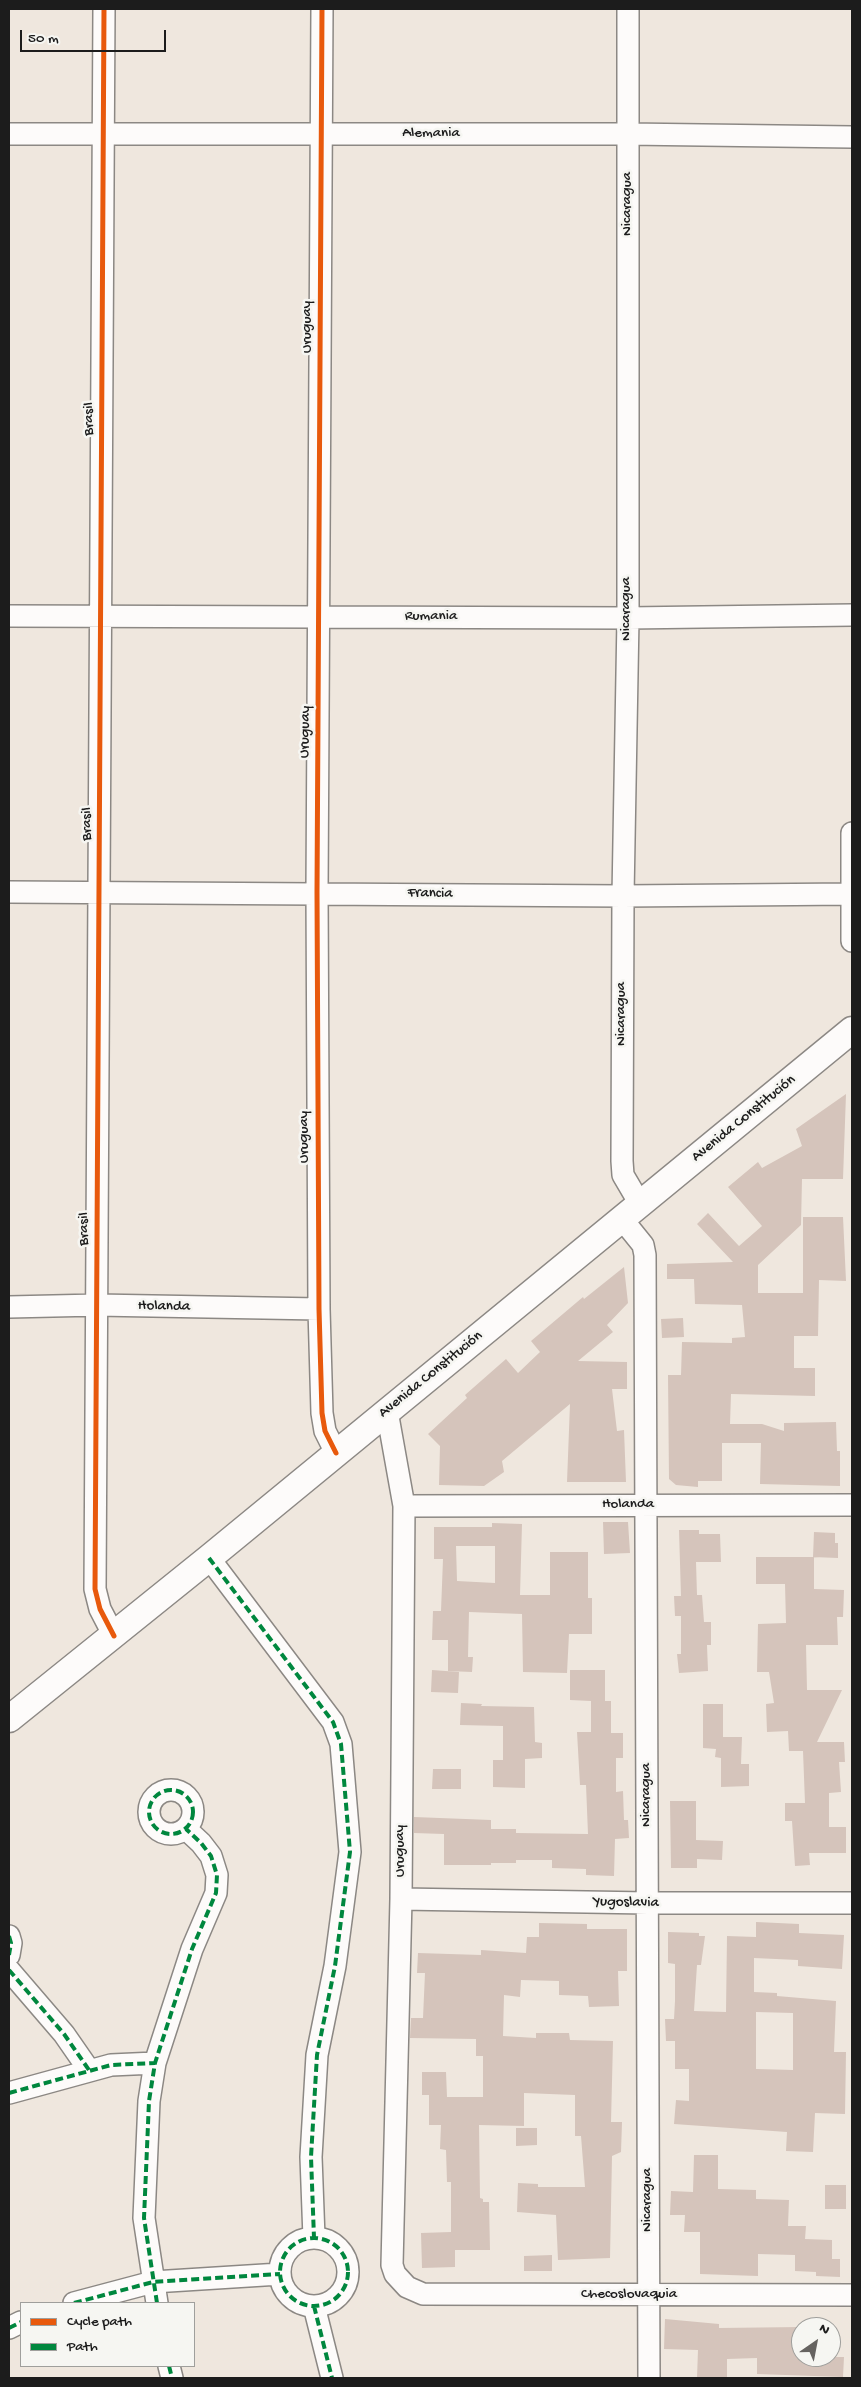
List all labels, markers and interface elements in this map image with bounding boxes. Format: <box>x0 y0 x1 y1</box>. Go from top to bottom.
scale bar <box>22 20 169 52</box>
text: 50 m <box>28 30 59 48</box>
street label: Alemania <box>402 125 460 143</box>
street label: Nicaragua <box>619 172 637 236</box>
street label: Uruguay <box>299 301 317 353</box>
street label: Brasil <box>81 402 99 436</box>
street label: Nicaragua <box>618 577 636 641</box>
street label: Rumania <box>405 608 457 626</box>
street label: Uruguay <box>297 706 315 758</box>
street label: Brasil <box>79 807 97 841</box>
street label: Francia <box>407 885 453 903</box>
street label: Nicaragua <box>613 982 631 1046</box>
street label: Avenida Constitución <box>688 1072 800 1166</box>
street label: Uruguay <box>296 1111 314 1163</box>
street label: Brasil <box>76 1212 94 1246</box>
street label: Holanda <box>138 1298 190 1316</box>
street label: Avenida Constitución <box>375 1328 487 1422</box>
street label: Holanda <box>602 1496 654 1514</box>
street label: Nicaragua <box>638 1763 656 1827</box>
street label: Uruguay <box>392 1825 410 1877</box>
street label: Yugoslavia <box>593 1893 659 1913</box>
street label: Nicaragua <box>639 2168 657 2232</box>
street label: Checoslovaquia <box>581 2286 677 2304</box>
legend <box>20 2302 195 2367</box>
text: Cycle path <box>67 2313 132 2331</box>
north arrow <box>791 2317 841 2367</box>
text: N <box>815 2320 832 2339</box>
text: Path <box>67 2338 98 2356</box>

